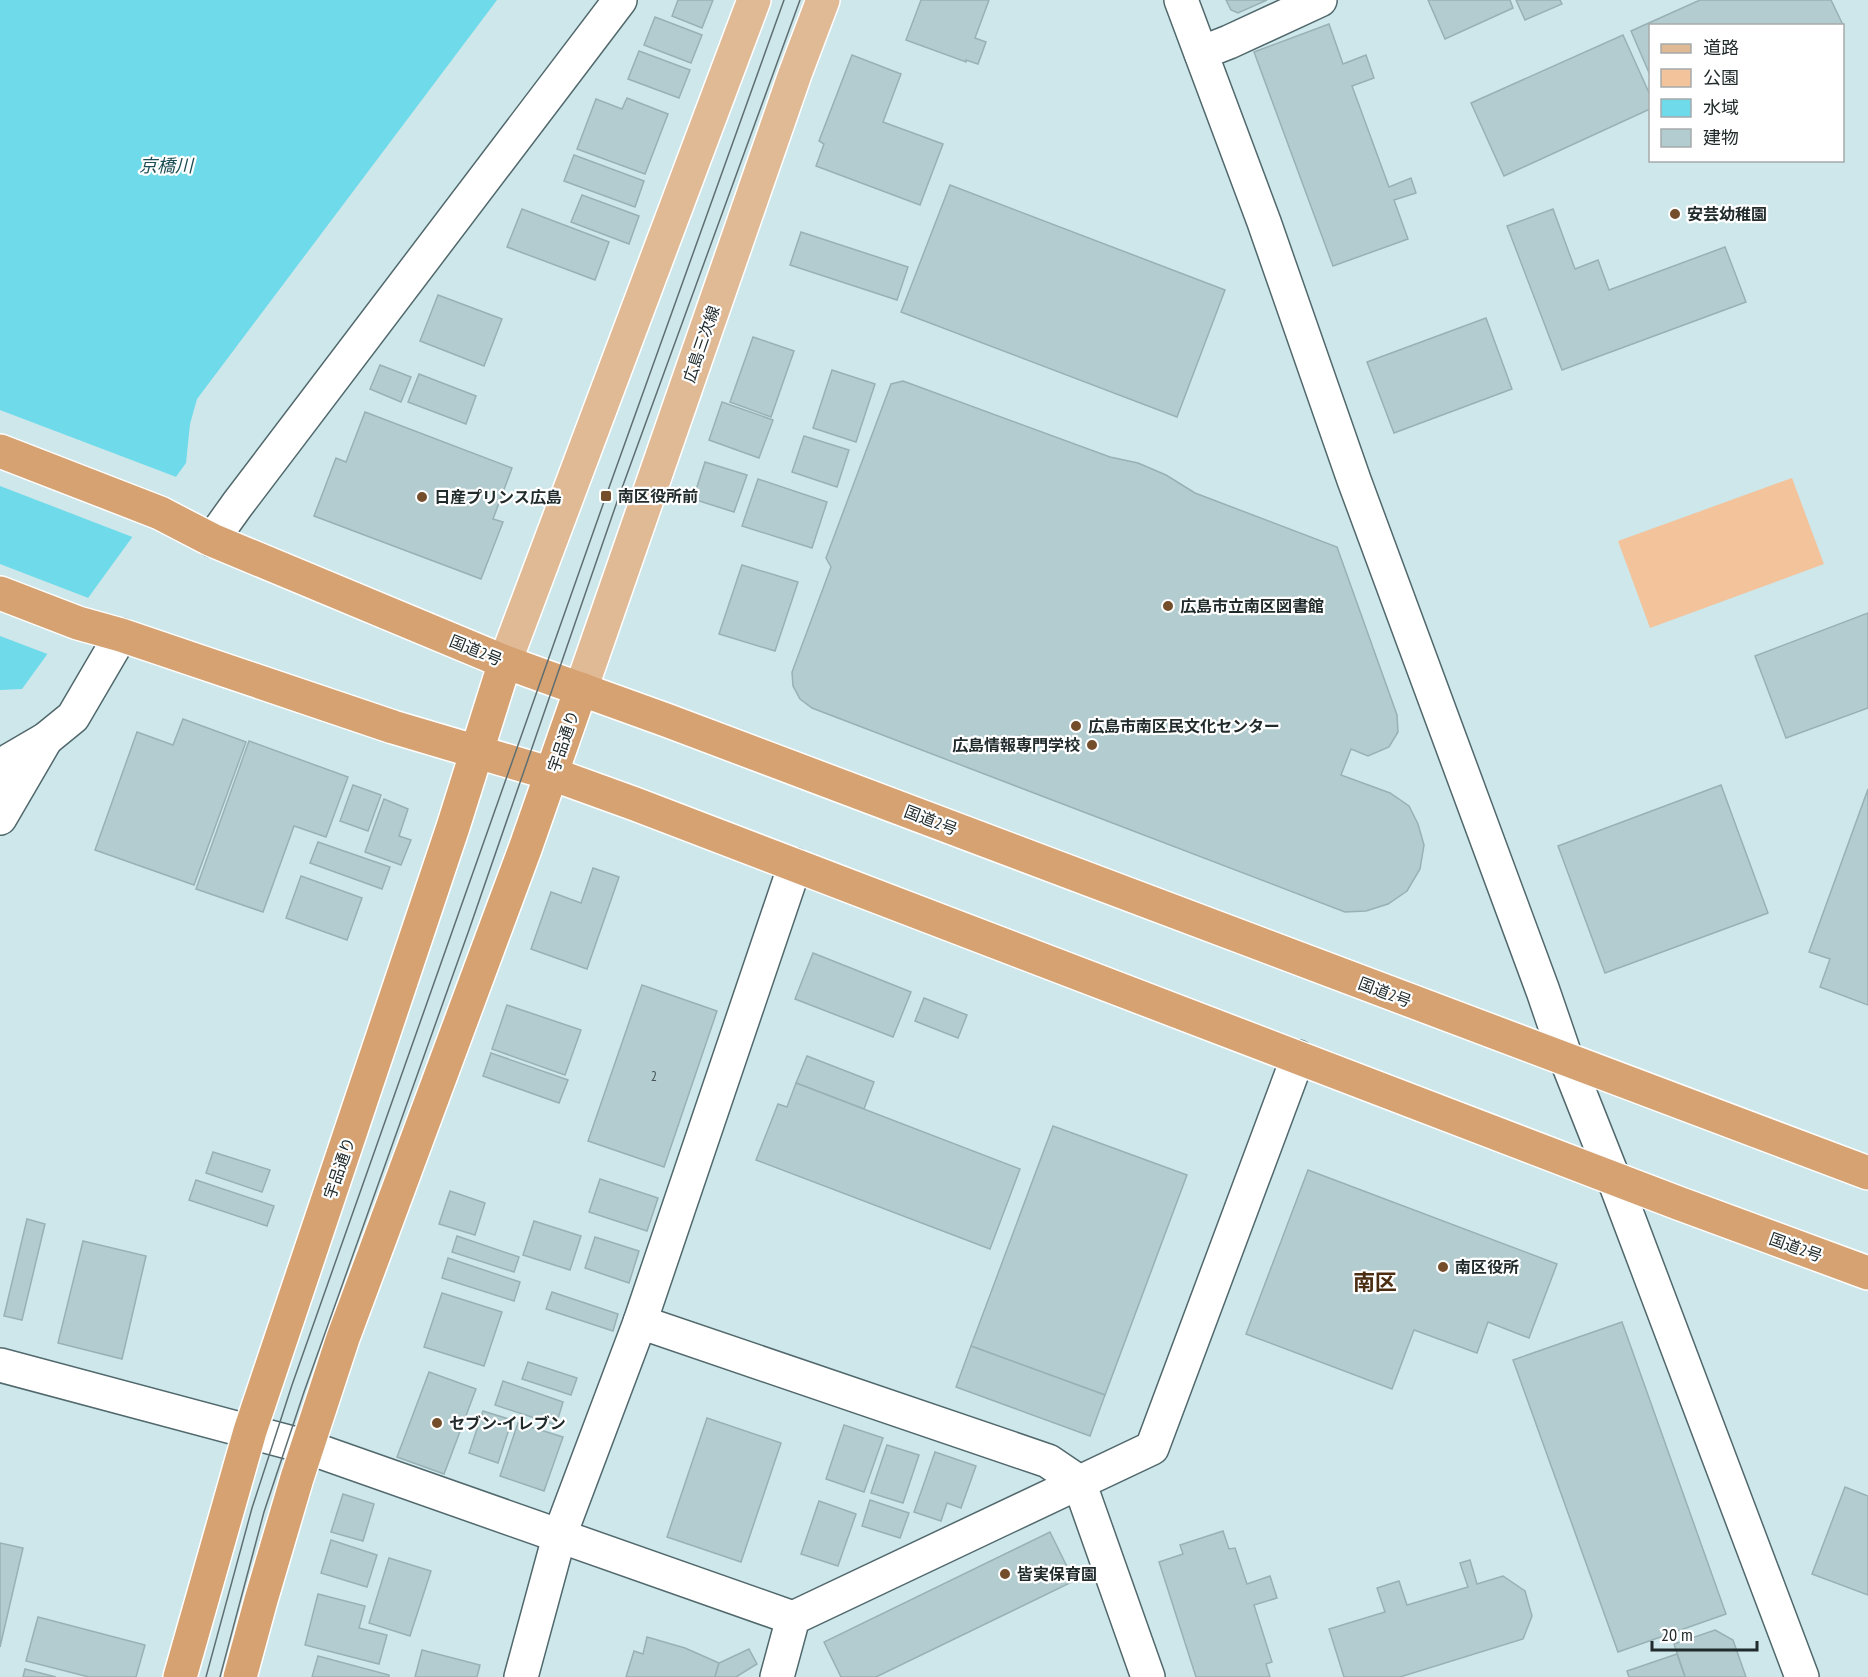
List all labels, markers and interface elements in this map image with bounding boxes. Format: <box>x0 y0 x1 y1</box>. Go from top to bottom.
legend <box>1649 24 1844 162</box>
text: 道路 <box>1703 36 1739 59</box>
text: 公園 <box>1703 66 1739 89</box>
text: 水域 <box>1703 96 1739 119</box>
text: 建物 <box>1703 126 1739 149</box>
water label: 京橋川 <box>139 154 195 177</box>
place label: 安芸幼稚園 <box>1687 204 1767 224</box>
marker: 安芸幼稚園 <box>1668 207 1682 221</box>
street label: 広島三次線 <box>679 303 723 385</box>
place label: 南区役所前 <box>618 486 698 506</box>
place label: 日産プリンス広島 <box>434 487 562 507</box>
marker: 南区役所前 <box>599 489 613 503</box>
marker: 日産プリンス広島 <box>415 490 429 504</box>
place label: 広島市立南区図書館 <box>1180 596 1324 616</box>
marker: 広島市立南区図書館 <box>1161 599 1175 613</box>
street label: 国道2号 <box>447 630 505 670</box>
street label: 宇品通り <box>543 707 583 775</box>
place label: 広島市南区民文化センター <box>1088 716 1280 736</box>
marker: 広島市南区民文化センター <box>1069 719 1083 733</box>
place label: 広島情報専門学校 <box>952 735 1080 755</box>
marker: 広島情報専門学校 <box>1085 738 1099 752</box>
street label: 国道2号 <box>902 801 960 839</box>
street label: 国道2号 <box>1356 973 1414 1011</box>
house number: 2 <box>651 1067 657 1085</box>
street label: 宇品通り <box>319 1134 359 1202</box>
street label: 国道2号 <box>1767 1228 1825 1266</box>
place label: 南区役所 <box>1455 1257 1519 1277</box>
marker: 南区役所 <box>1436 1260 1450 1274</box>
district label: 南区 <box>1353 1268 1397 1296</box>
place label: セブン-イレブン <box>449 1413 566 1433</box>
marker: セブン-イレブン <box>430 1416 444 1430</box>
place label: 皆実保育園 <box>1017 1564 1097 1584</box>
marker: 皆実保育園 <box>998 1567 1012 1581</box>
scale bar <box>1652 1614 1757 1652</box>
text: 20 m <box>1661 1623 1693 1646</box>

